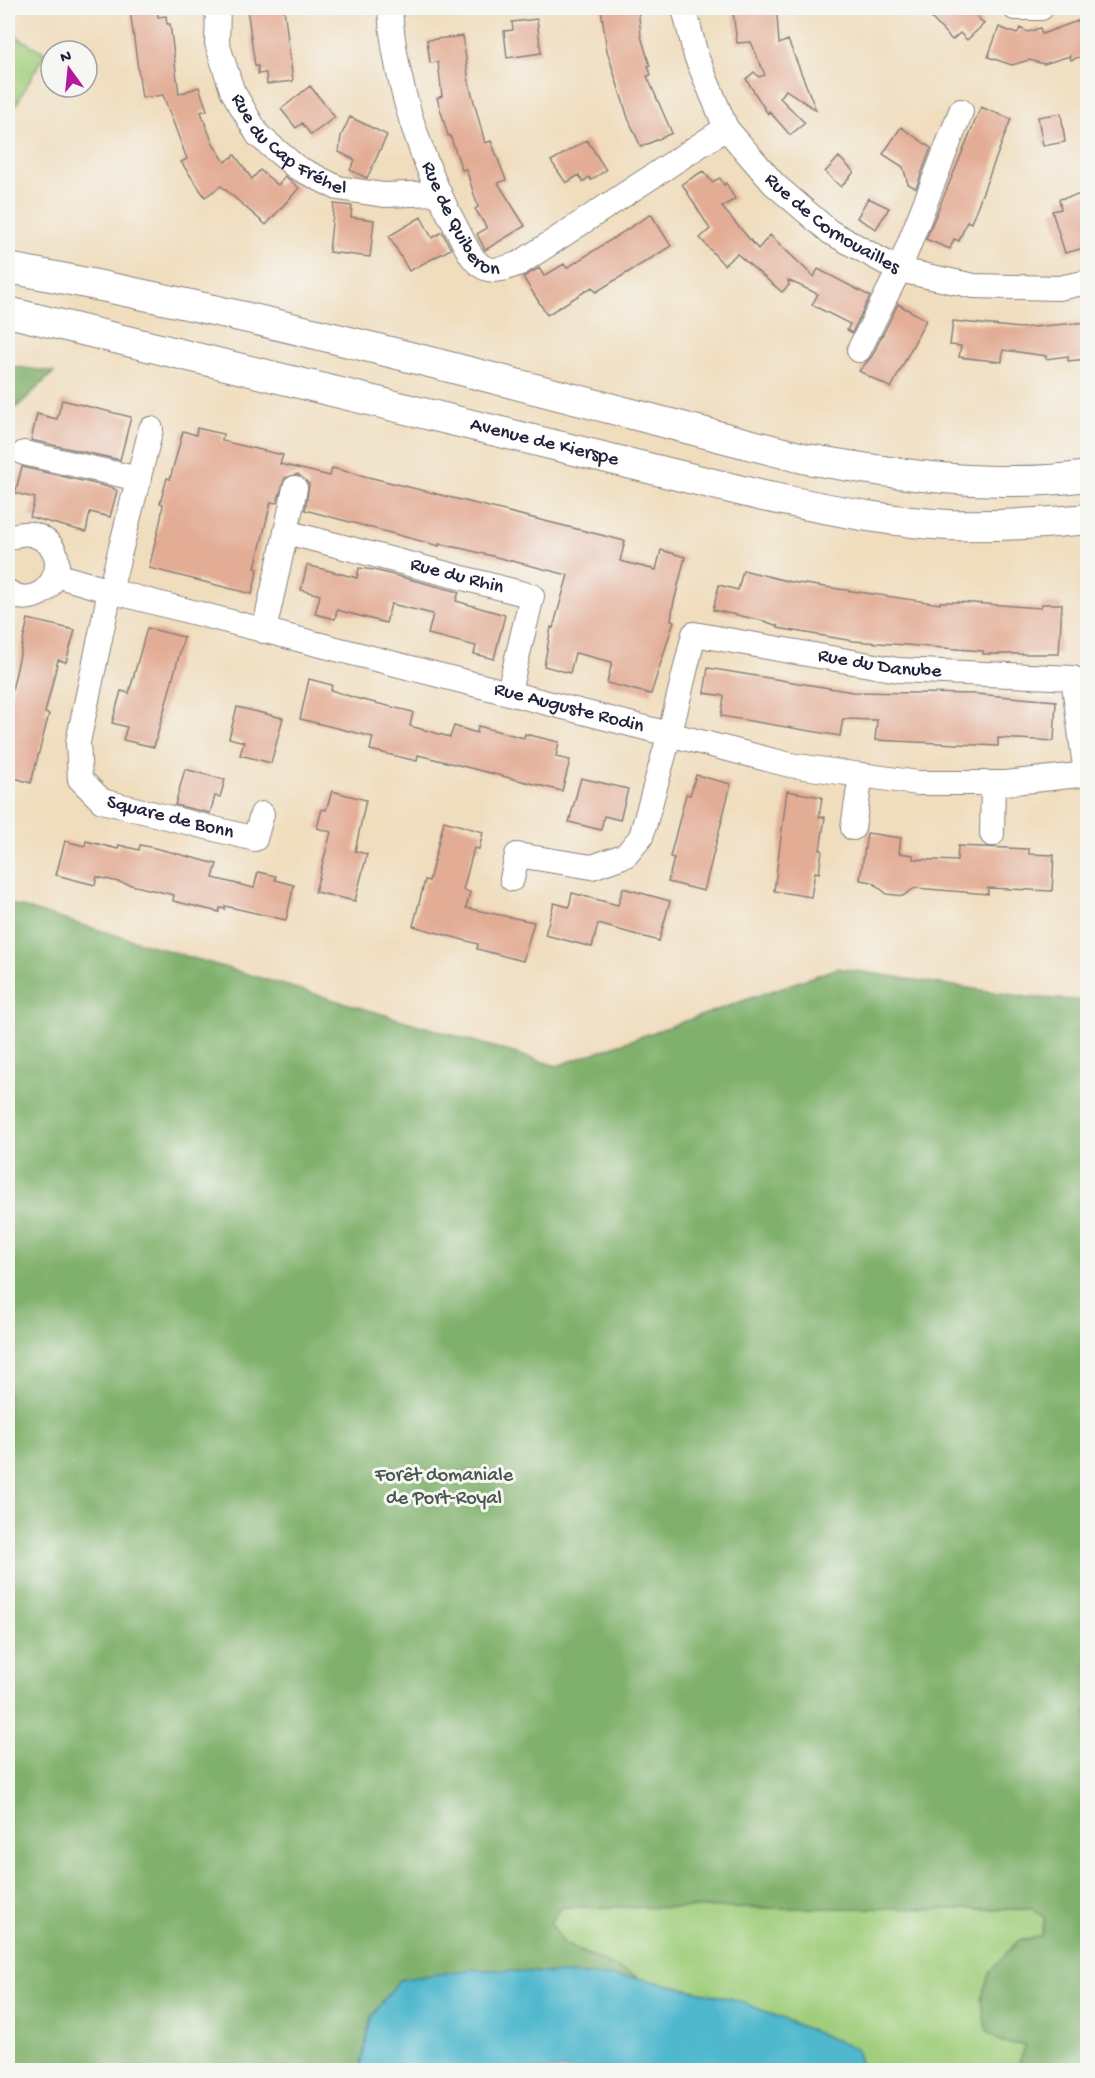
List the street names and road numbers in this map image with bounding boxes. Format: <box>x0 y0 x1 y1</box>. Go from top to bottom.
street label: Rue du Cap Fréhel <box>225 90 348 201</box>
street label: Rue de Quiberon <box>416 159 500 281</box>
street label: Rue de Cornouailles <box>759 169 904 280</box>
street label: Avenue de Kierspe <box>468 414 622 472</box>
street label: Rue du Rhin <box>408 553 507 600</box>
street label: Rue du Danube <box>816 645 943 684</box>
street label: Rue Auguste Rodin <box>491 678 647 739</box>
street label: Square de Bonn <box>104 791 237 845</box>

